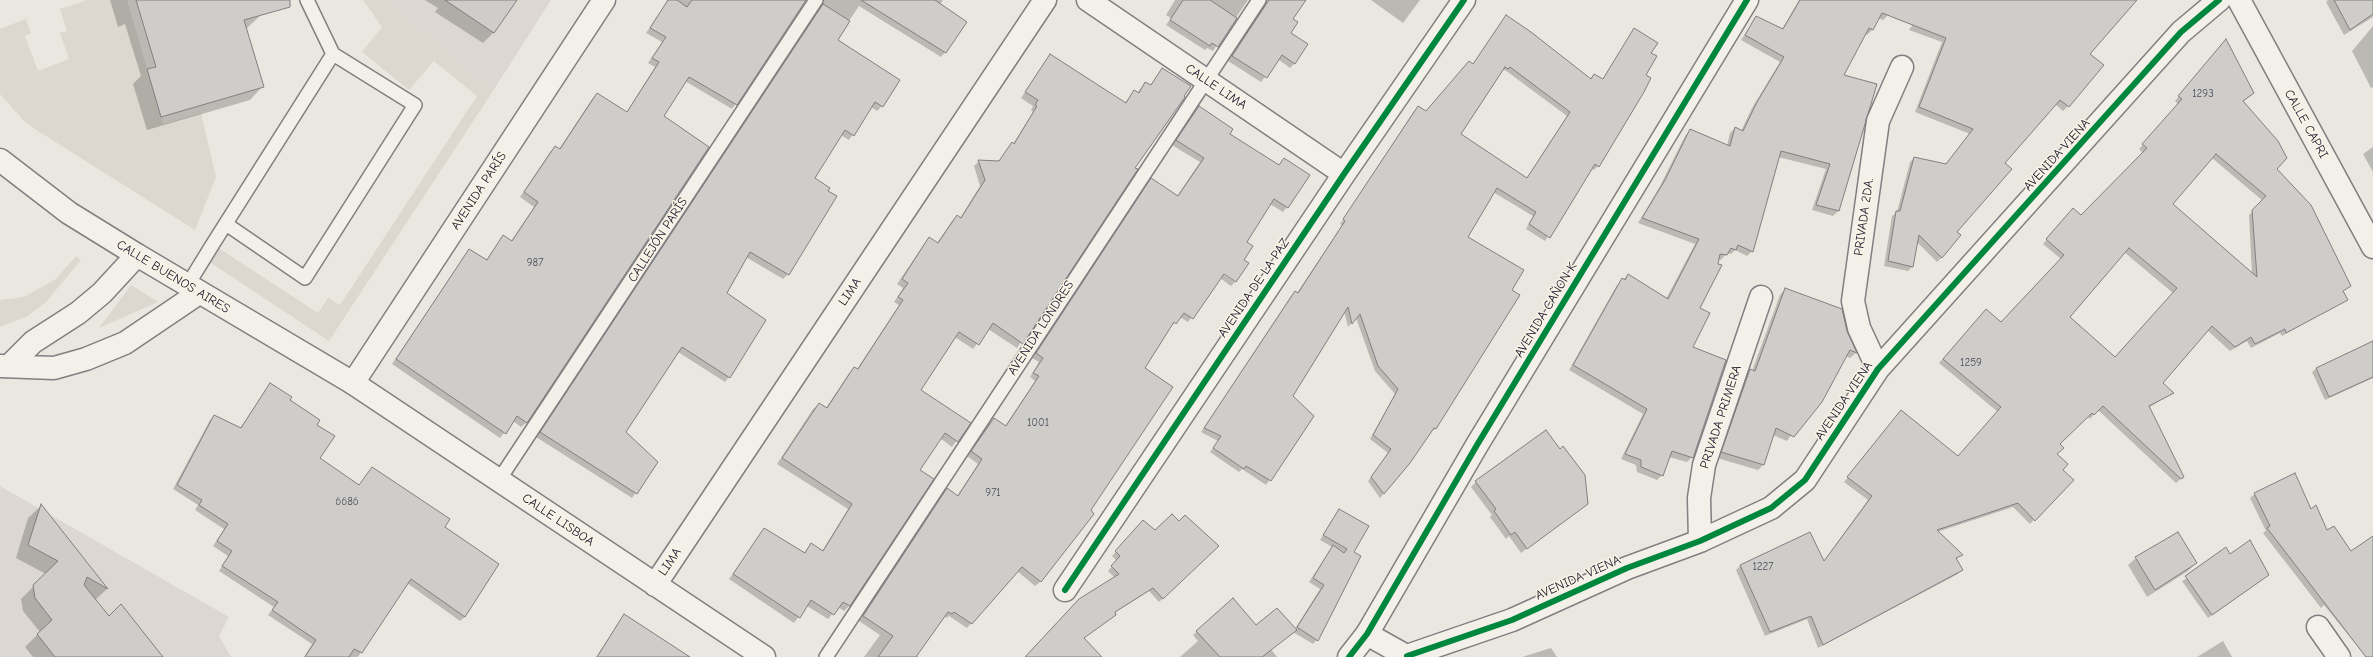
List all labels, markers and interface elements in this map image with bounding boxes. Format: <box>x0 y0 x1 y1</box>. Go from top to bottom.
street label: CALLE LIMA <box>1182 61 1250 113</box>
house number: 1293 <box>2192 87 2214 101</box>
street label: CALLE CAPRI <box>2281 87 2331 161</box>
street label: AVENIDA VIENA <box>2021 116 2093 194</box>
street label: AVENIDA PARÍS <box>448 149 510 233</box>
street label: PRIVADA 2DA. <box>1851 177 1877 257</box>
street label: CALLEJÓN PARÍS <box>625 195 691 285</box>
street label: AVENIDA DE LA PAZ <box>1215 235 1293 341</box>
street label: CALLE BUENOS AIRES <box>114 237 232 317</box>
house number: 987 <box>527 256 543 270</box>
street label: AVENIDA CAÑON K <box>1511 260 1581 360</box>
street label: LIMA <box>835 275 865 309</box>
street label: AVENIDA LONDRES <box>1005 278 1077 378</box>
house number: 1259 <box>1960 356 1982 370</box>
street label: AVENIDA VIENA <box>1812 359 1876 443</box>
street label: PRIVADA PRIMERA <box>1697 363 1745 471</box>
house number: 1001 <box>1027 416 1049 430</box>
house number: 971 <box>985 486 1001 500</box>
street label: CALLE LISBOA <box>519 490 597 550</box>
house number: 6686 <box>335 495 359 509</box>
street label: LIMA <box>655 545 685 579</box>
street label: AVENIDA VIENA <box>1533 552 1623 604</box>
house number: 1227 <box>1752 560 1774 574</box>

